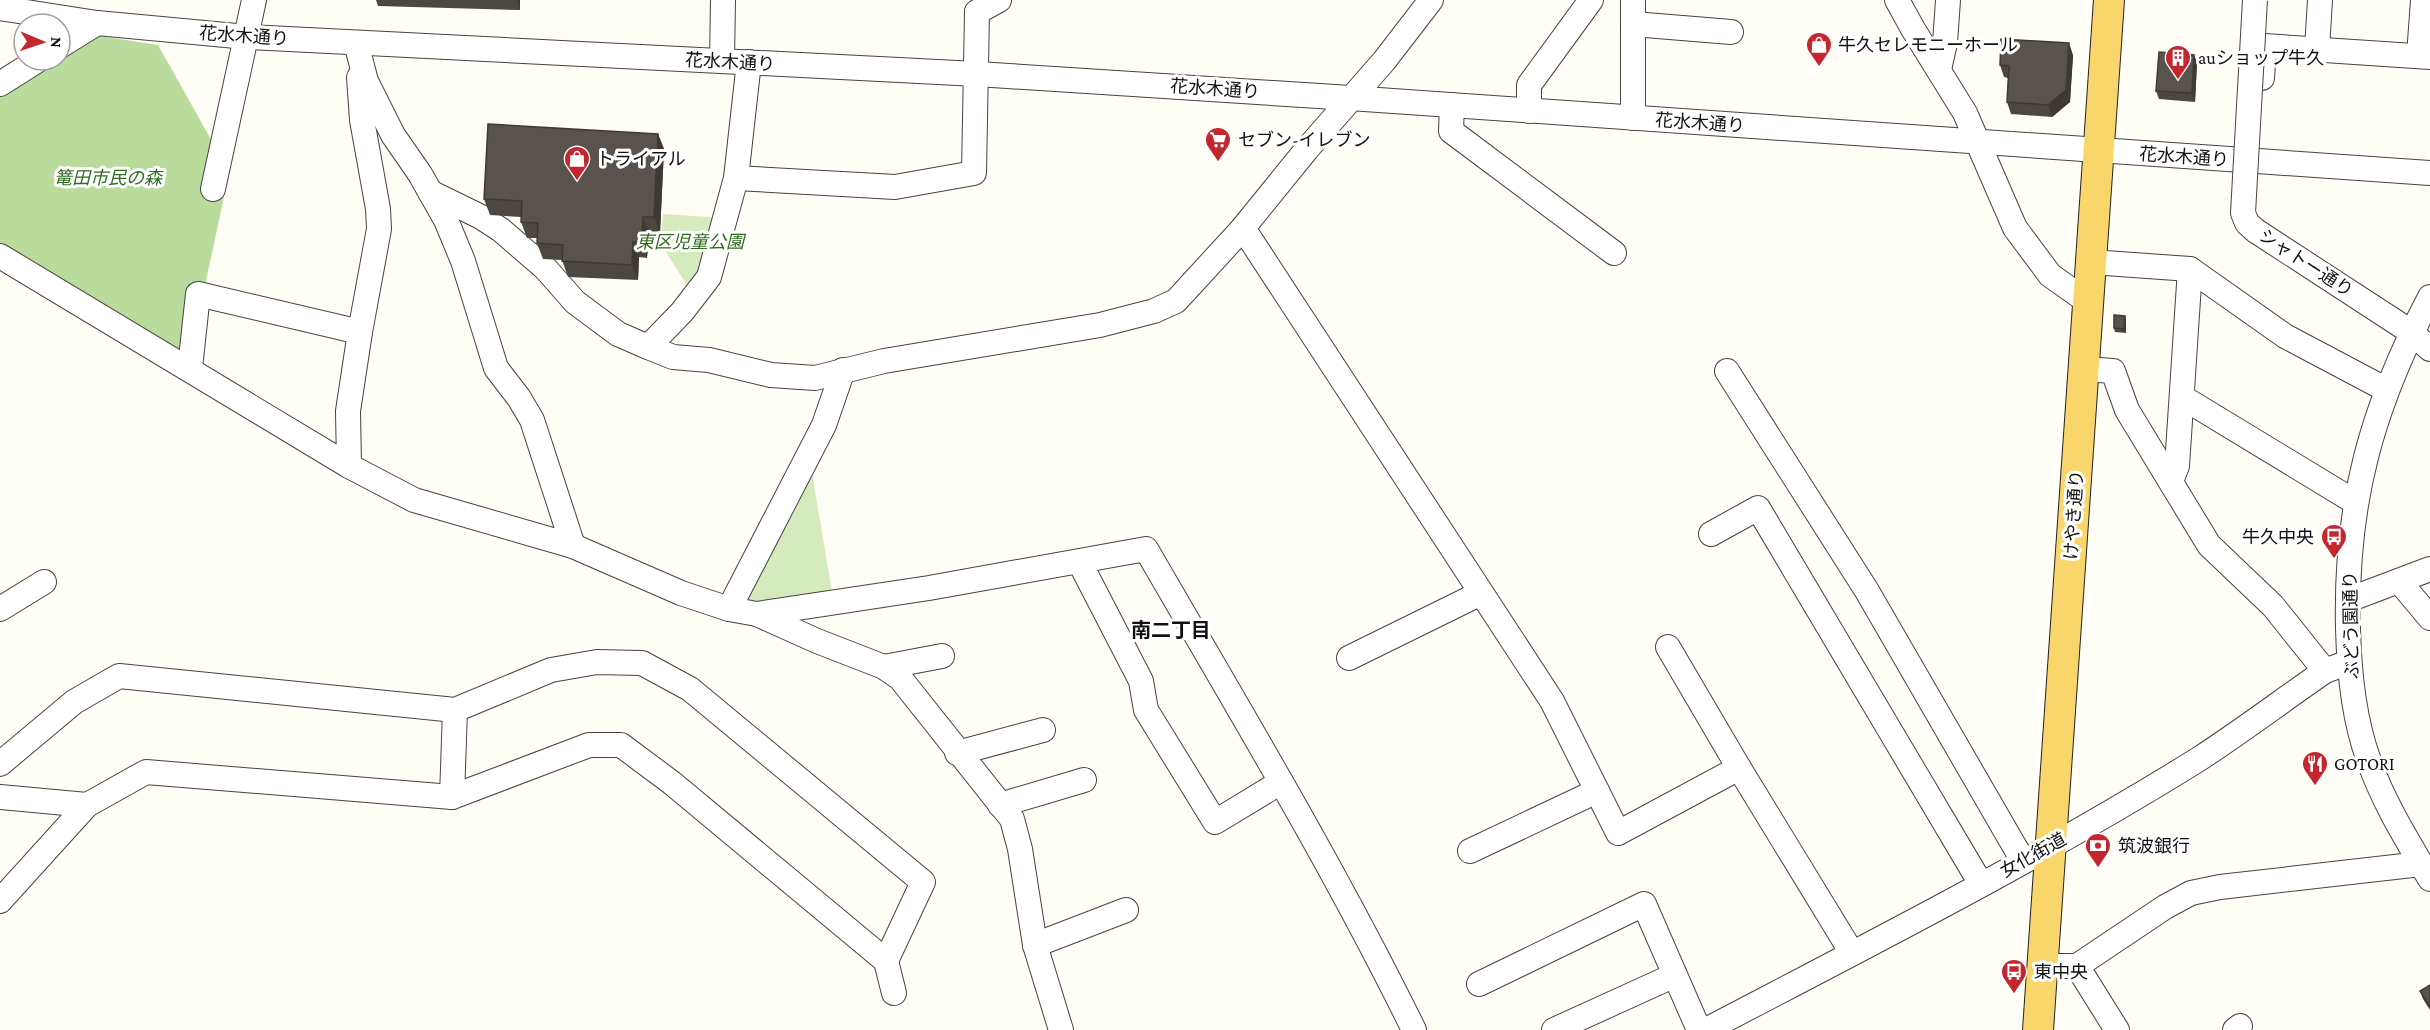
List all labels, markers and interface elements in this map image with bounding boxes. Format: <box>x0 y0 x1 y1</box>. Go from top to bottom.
north arrow <box>12 12 72 72</box>
street label: 花水木通り <box>198 23 290 49</box>
shop icon: 牛久セレモニーホール <box>1804 30 1834 68</box>
place label: 牛久セレモニーホール <box>1838 35 2018 55</box>
text: N <box>48 37 65 48</box>
building icon: auショップ牛久 <box>2163 43 2193 81</box>
place label: auショップ牛久 <box>2198 48 2324 68</box>
street label: 花水木通り <box>685 50 775 74</box>
street label: 花水木通り <box>1169 76 1261 102</box>
street label: 花水木通り <box>1654 110 1746 136</box>
supermarket icon: セブン-イレブン <box>1203 125 1233 163</box>
place label: セブン-イレブン <box>1238 130 1371 150</box>
shop icon: トライアル <box>562 144 592 182</box>
street label: 花水木通り <box>2138 144 2230 170</box>
place label: トライアル <box>596 149 686 169</box>
park label: 篭田市民の森 <box>54 168 164 188</box>
street label: シャトー通り <box>2255 225 2357 301</box>
park label: 東区児童公園 <box>636 232 747 252</box>
street label: けやき通り <box>2061 469 2087 561</box>
bus stop icon: 牛久中央 <box>2319 522 2349 560</box>
place label: 牛久中央 <box>2242 527 2314 547</box>
street label: ぶどう園通り <box>2340 571 2362 679</box>
district label: 南二丁目 <box>1131 619 1211 641</box>
restaurant icon: GOTORI <box>2300 749 2330 787</box>
place label: GOTORI <box>2334 754 2394 774</box>
street label: 女化街道 <box>1997 829 2069 881</box>
bank icon: 筑波銀行 <box>2083 831 2113 869</box>
place label: 筑波銀行 <box>2118 836 2190 856</box>
bus stop icon: 東中央 <box>1999 957 2029 995</box>
place label: 東中央 <box>2034 962 2088 982</box>

